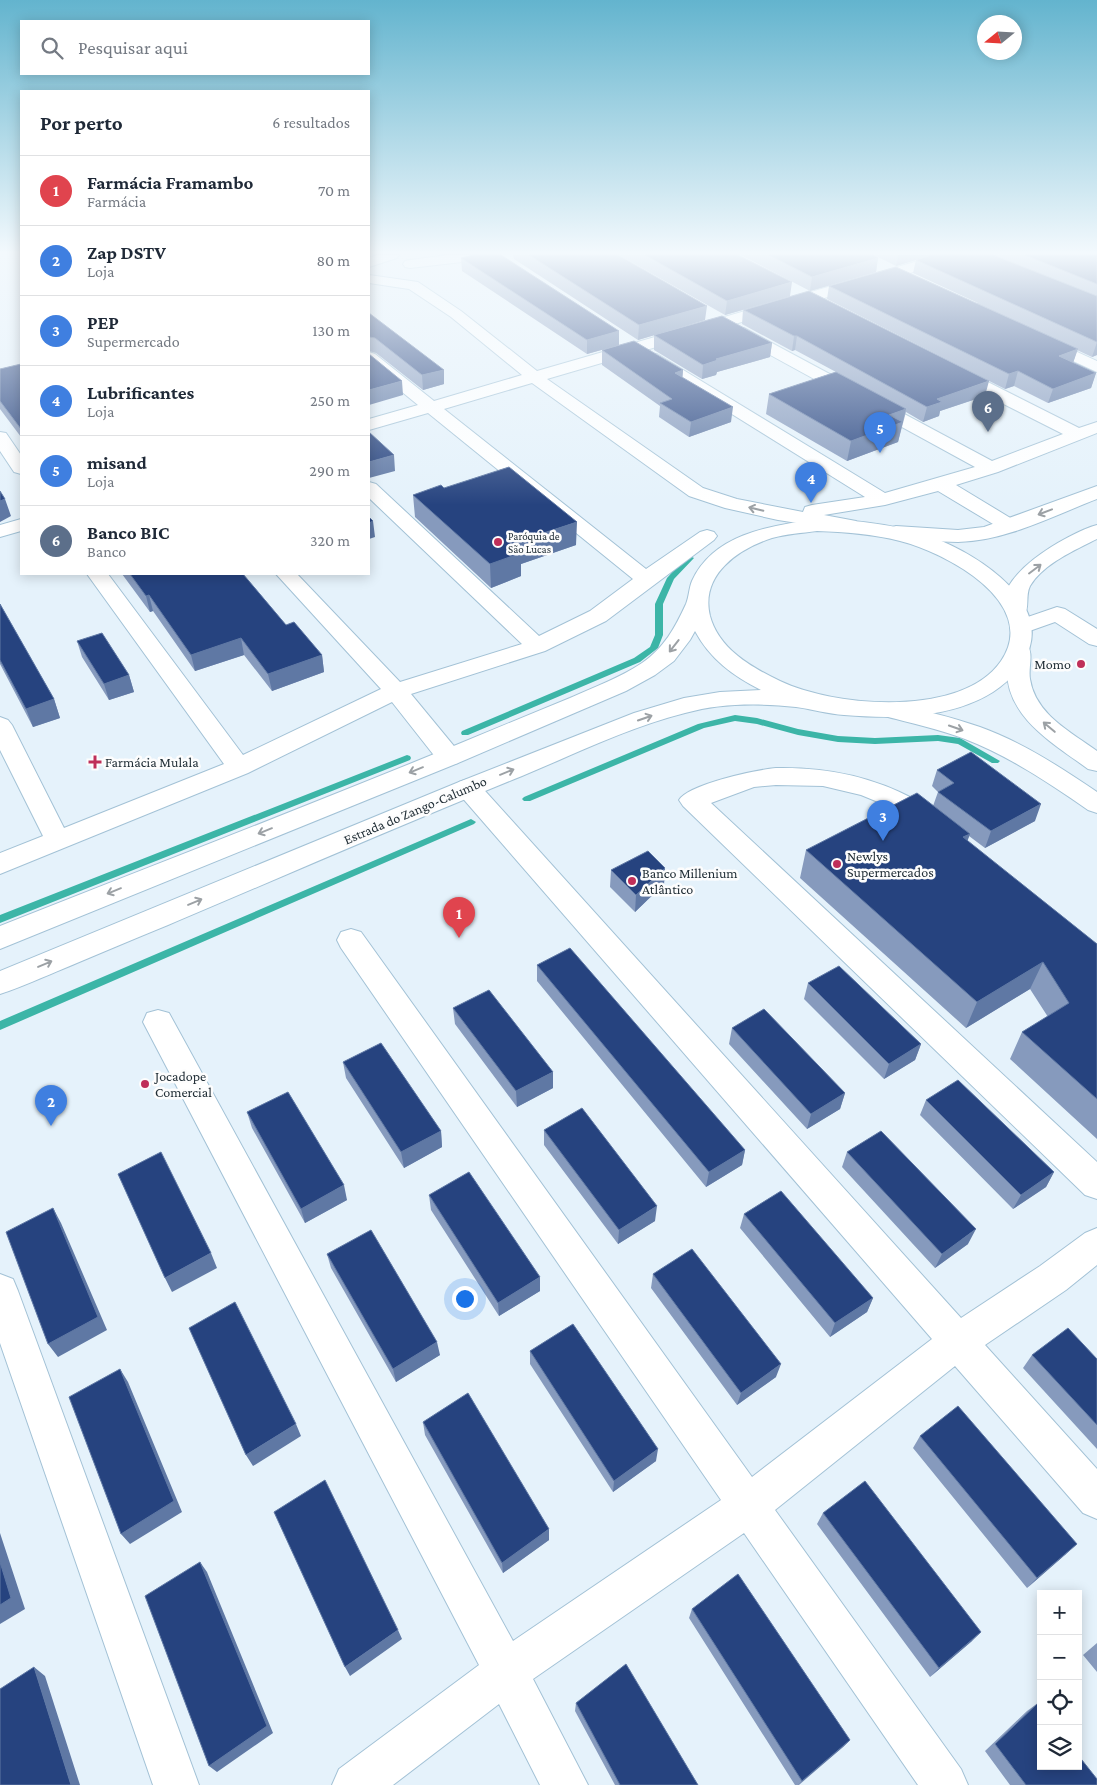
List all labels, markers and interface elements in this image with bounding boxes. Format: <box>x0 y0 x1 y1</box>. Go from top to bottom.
north arrow <box>977 15 1022 60</box>
search box <box>20 20 370 75</box>
icon: search <box>38 34 66 62</box>
text: Pesquisar aqui <box>78 37 188 58</box>
text: Por perto <box>40 111 123 135</box>
text: 6 resultados <box>272 114 350 131</box>
text: Farmácia Framambo <box>87 172 253 193</box>
text: 1 <box>53 182 59 199</box>
text: 70 m <box>318 182 350 199</box>
text: Farmácia <box>87 193 146 210</box>
text: Zap DSTV <box>87 242 166 263</box>
text: 2 <box>52 252 60 269</box>
text: 80 m <box>316 252 350 269</box>
text: Loja <box>87 263 114 280</box>
text: PEP <box>87 312 119 333</box>
text: 3 <box>52 322 60 339</box>
text: 130 m <box>312 322 350 339</box>
text: Supermercado <box>87 333 180 350</box>
text: Lubrificantes <box>87 382 194 403</box>
pin: 6 <box>972 391 1004 432</box>
text: 4 <box>52 392 60 409</box>
text: 250 m <box>310 392 350 409</box>
text: Loja <box>87 403 114 420</box>
pin: 5 <box>864 412 896 453</box>
text: misand <box>87 452 147 473</box>
text: 5 <box>52 462 60 479</box>
text: 290 m <box>309 462 350 479</box>
pin: 4 <box>795 462 827 503</box>
text: Loja <box>87 473 114 490</box>
one-way arrow <box>748 504 764 514</box>
one-way arrow <box>1037 508 1053 517</box>
text: Banco BIC <box>87 522 169 543</box>
place label: Paróquia de São Lucas <box>508 530 560 555</box>
text: 6 <box>52 532 60 549</box>
text: 320 m <box>310 532 350 549</box>
marker: Paróquia de São Lucas <box>492 536 504 548</box>
text: Banco <box>87 543 126 560</box>
one-way arrow <box>1028 564 1042 574</box>
one-way arrow <box>668 639 679 652</box>
place label: Momo <box>1034 656 1071 672</box>
marker: Momo <box>1075 658 1087 670</box>
one-way arrow <box>637 712 653 722</box>
one-way arrow <box>1043 722 1056 733</box>
one-way arrow <box>948 723 964 733</box>
place label: Farmácia Mulala <box>105 754 199 770</box>
marker: Farmácia Mulala <box>89 756 101 768</box>
one-way arrow <box>409 766 424 775</box>
one-way arrow <box>498 767 514 776</box>
street label: Estrada do Zango-Calumbo <box>341 773 489 847</box>
pin: 3 <box>867 800 899 841</box>
one-way arrow <box>258 827 273 836</box>
place label: Newlys Supermercados <box>847 848 934 880</box>
marker: Newlys Supermercados <box>831 858 843 870</box>
place label: Banco Millenium Atlântico <box>642 865 738 897</box>
marker: Banco Millenium Atlântico <box>626 875 638 887</box>
one-way arrow <box>107 887 122 897</box>
one-way arrow <box>187 896 202 906</box>
pin: 1 <box>443 897 475 938</box>
one-way arrow <box>37 959 52 969</box>
place label: Jocadope Comercial <box>153 1068 212 1100</box>
marker: Jocadope Comercial <box>139 1078 151 1090</box>
pin: 2 <box>35 1085 67 1126</box>
your location <box>452 1286 478 1312</box>
map controls <box>1037 1590 1082 1770</box>
button: + <box>1037 1590 1082 1635</box>
button: − <box>1037 1635 1082 1680</box>
button: locate <box>1037 1680 1082 1725</box>
button: layers <box>1037 1725 1082 1770</box>

